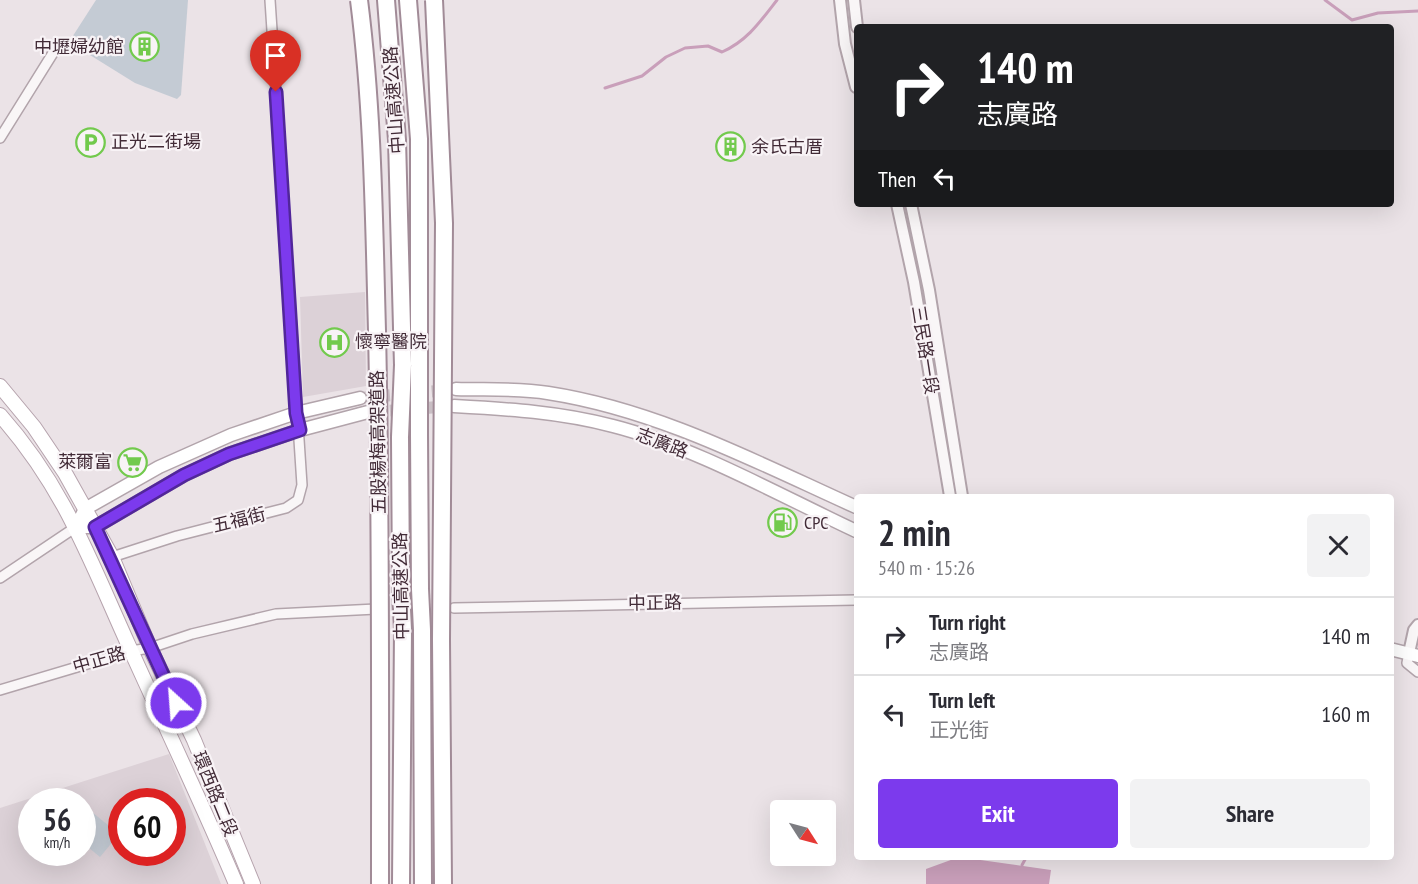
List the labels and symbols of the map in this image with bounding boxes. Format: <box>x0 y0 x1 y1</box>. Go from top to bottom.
pin <box>250 30 301 92</box>
building icon: 中壢婦幼館 <box>129 31 161 63</box>
place label: 中壢婦幼館 <box>34 35 124 58</box>
street label: 中山高速公路 <box>378 45 409 155</box>
parking icon: 正光二街場 <box>74 126 106 158</box>
place label: 正光二街場 <box>111 130 201 153</box>
building icon: 余氏古厝 <box>714 131 746 163</box>
place label: 余氏古厝 <box>751 135 823 158</box>
street label: 三民路一段 <box>907 304 944 396</box>
hospital icon: 懷寧醫院 <box>318 326 350 358</box>
place label: 懷寧醫院 <box>355 330 427 353</box>
street label: 五股楊梅高架道路 <box>365 370 390 514</box>
street label: 志廣路 <box>633 422 692 463</box>
supermarket icon: 萊爾富 <box>117 446 149 478</box>
place label: 萊爾富 <box>58 450 112 473</box>
street label: 五福街 <box>210 502 268 537</box>
fuel station icon: CPC <box>767 507 799 539</box>
place label: CPC <box>804 511 828 534</box>
street label: 中山高速公路 <box>388 532 413 640</box>
street label: 中正路 <box>628 591 682 614</box>
street label: 中正路 <box>70 641 128 678</box>
position arrow <box>144 671 208 735</box>
street label: 環西路二段 <box>188 748 243 840</box>
speed limit sign: 60 <box>108 788 186 866</box>
north arrow <box>770 800 836 866</box>

